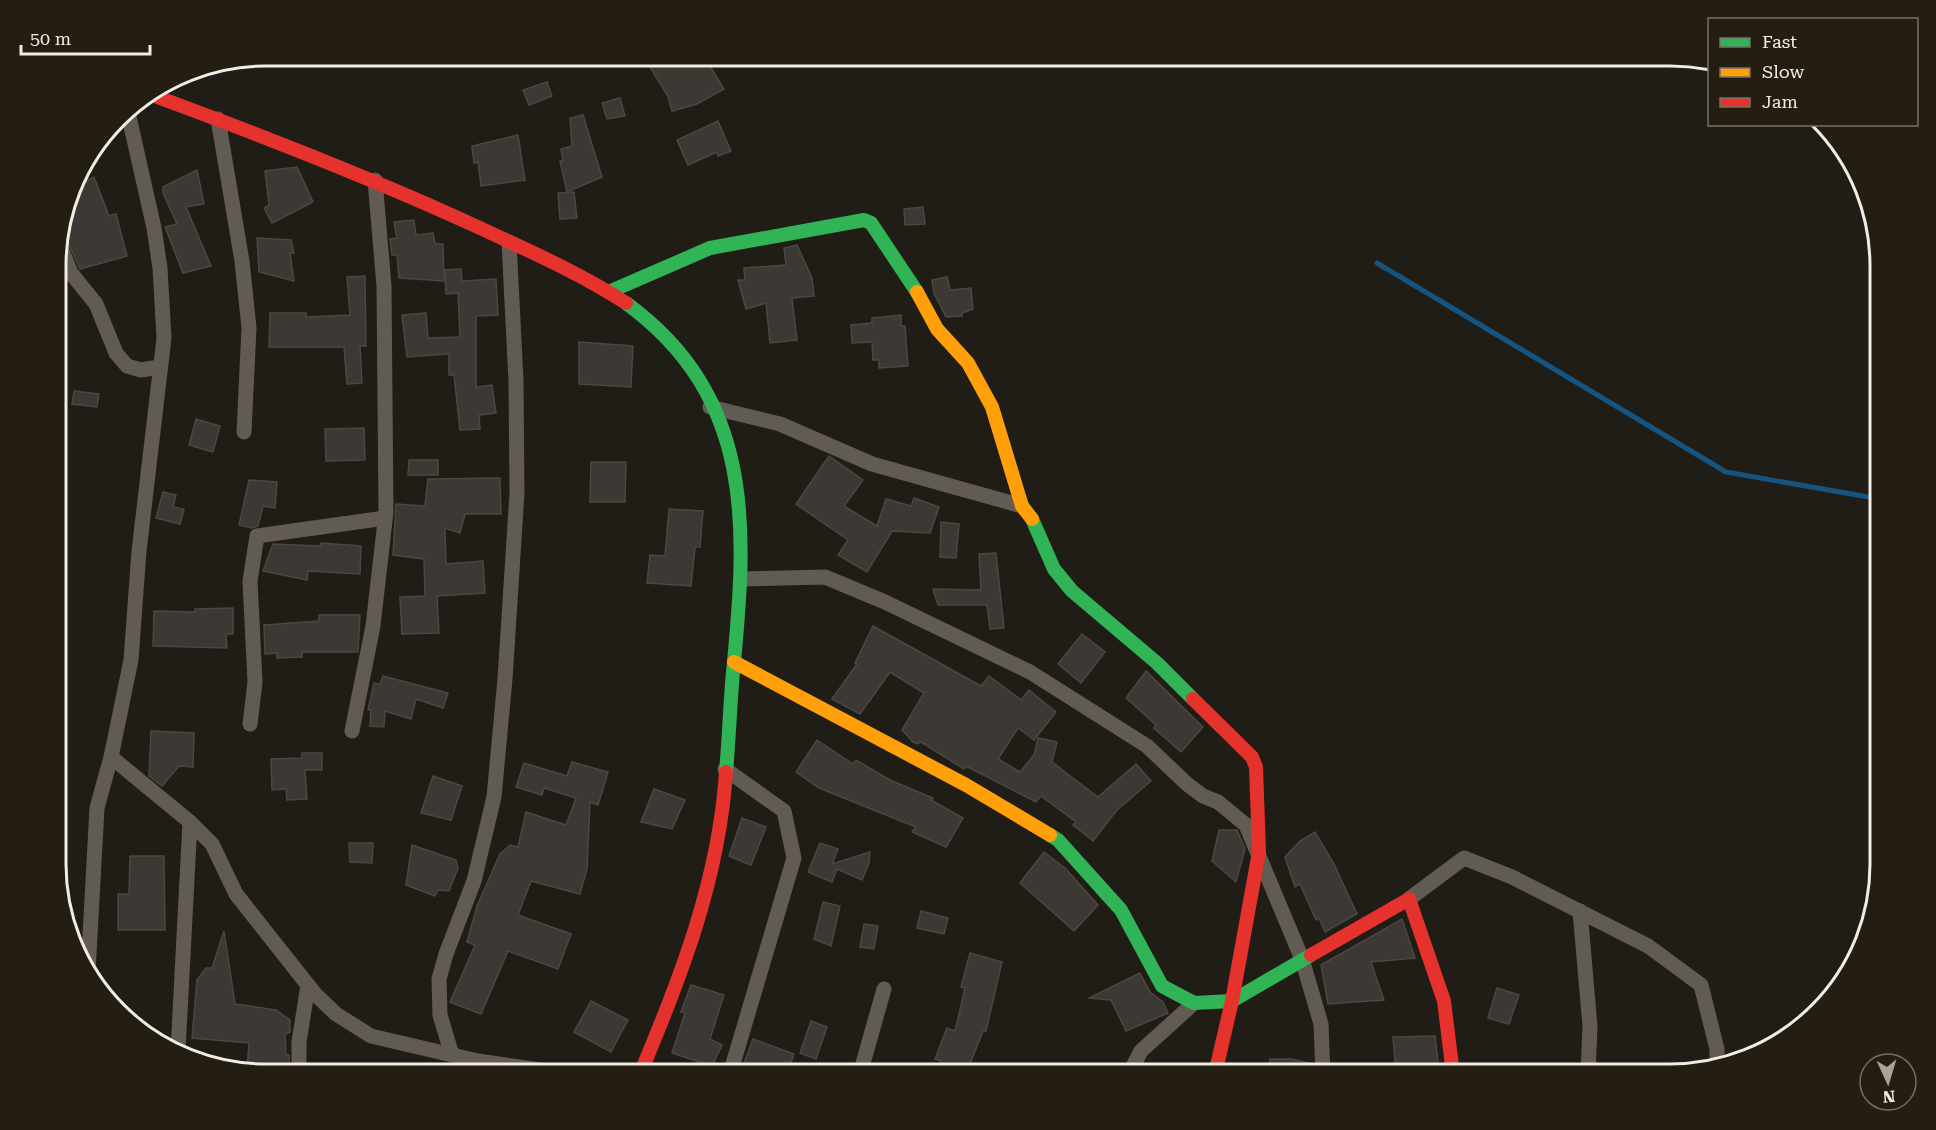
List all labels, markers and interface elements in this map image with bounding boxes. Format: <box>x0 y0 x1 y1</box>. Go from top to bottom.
scale bar <box>21 18 150 56</box>
legend <box>1708 18 1918 126</box>
text: 50 m <box>30 28 71 49</box>
text: Fast <box>1762 31 1797 52</box>
text: Slow <box>1762 61 1804 82</box>
text: Jam <box>1762 91 1798 112</box>
north arrow <box>1858 1052 1918 1112</box>
text: N <box>1882 1087 1896 1106</box>

